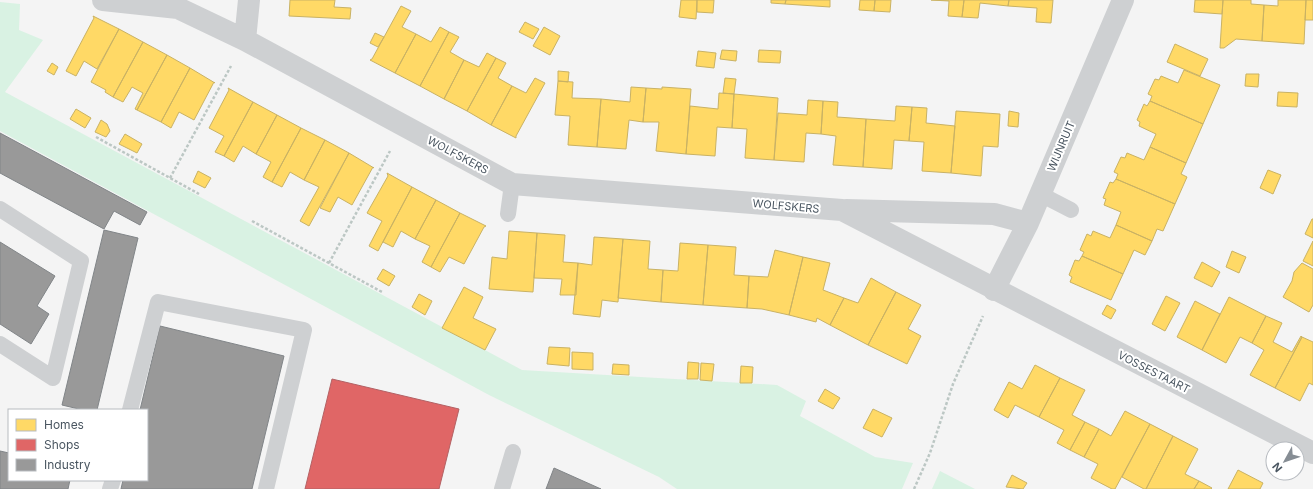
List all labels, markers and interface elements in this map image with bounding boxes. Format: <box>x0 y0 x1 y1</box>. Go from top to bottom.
street label: WIJNRUIT <box>1044 119 1078 173</box>
street label: WOLFSKERS <box>425 133 491 177</box>
street label: WOLFSKERS <box>752 196 820 216</box>
street label: VOSSESTAART <box>1116 348 1192 396</box>
legend <box>8 409 148 481</box>
text: Homes <box>44 417 84 432</box>
text: Shops <box>44 437 80 452</box>
north arrow <box>1265 441 1305 481</box>
text: Industry <box>44 457 91 472</box>
text: N <box>1269 460 1285 475</box>

